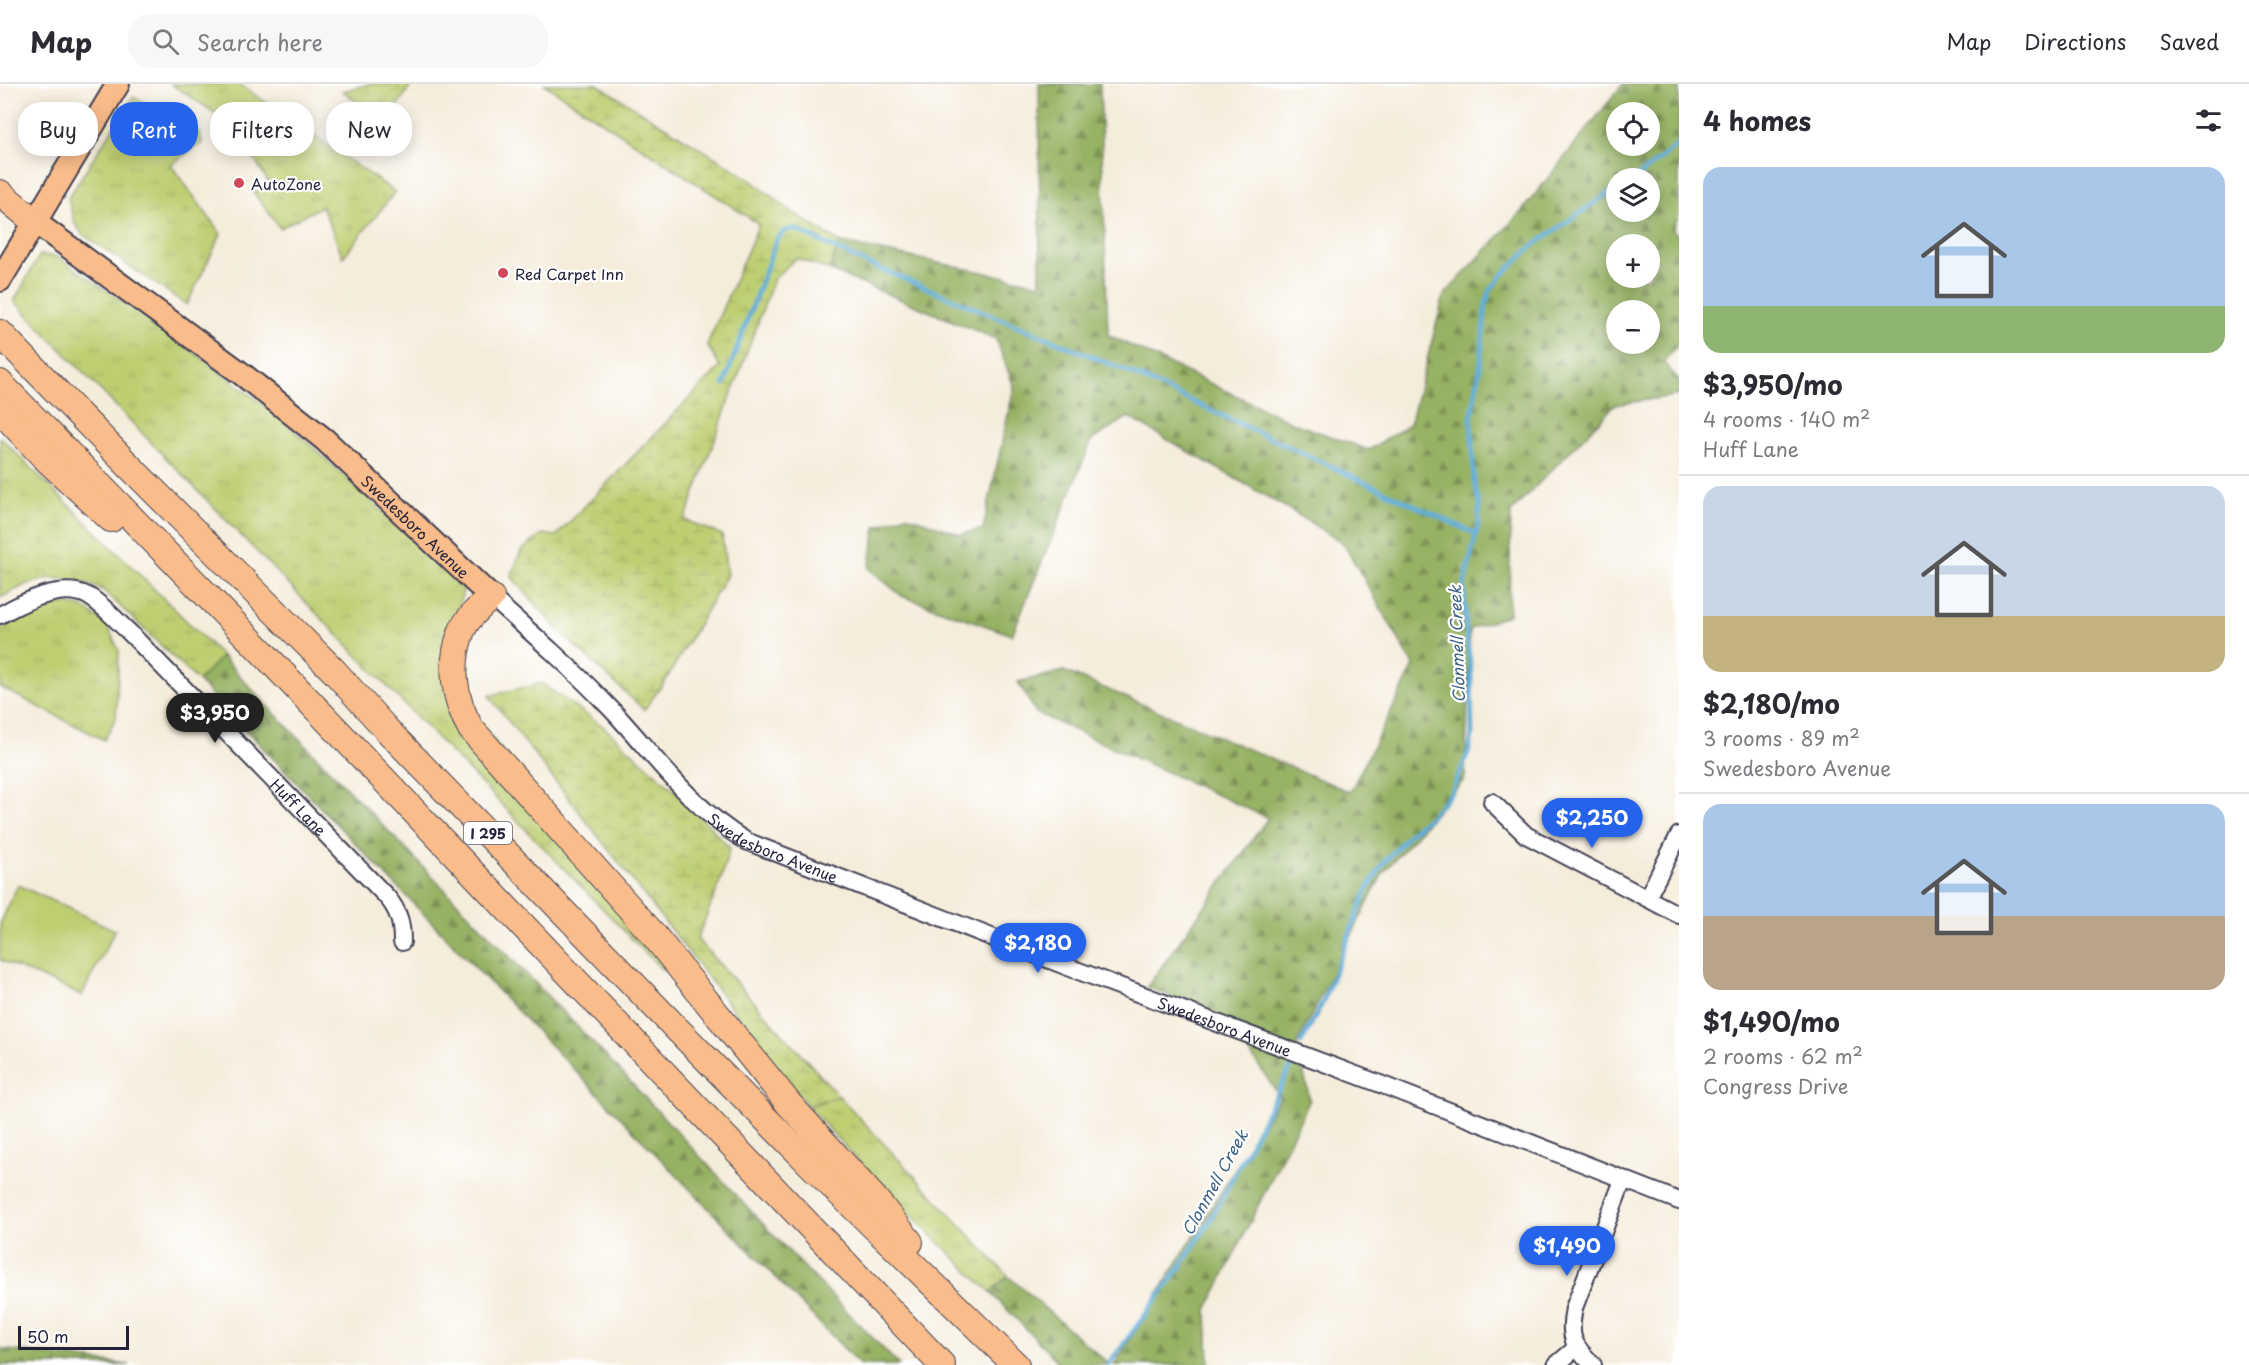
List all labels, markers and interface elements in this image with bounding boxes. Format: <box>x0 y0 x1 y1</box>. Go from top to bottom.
search box <box>128 14 548 68</box>
text: Map <box>30 20 92 63</box>
icon: search <box>149 25 182 58</box>
text: Search here <box>197 25 323 58</box>
text: Map <box>1946 25 1991 57</box>
text: Directions <box>2024 25 2126 57</box>
text: Saved <box>2159 25 2219 57</box>
text: 4 homes <box>1703 101 1811 140</box>
chip: Buy <box>18 102 98 156</box>
chip: Rent <box>110 102 198 156</box>
chip: Filters <box>210 102 314 156</box>
chip: New <box>326 102 412 156</box>
map controls <box>1606 102 1660 354</box>
button: locate <box>1606 102 1660 156</box>
icon: filters <box>2192 104 2225 137</box>
button: layers <box>1606 168 1660 222</box>
place label: AutoZone <box>251 172 321 195</box>
marker: AutoZone <box>232 176 246 190</box>
icon: home <box>1910 206 2018 314</box>
button: + <box>1606 234 1660 288</box>
place label: Red Carpet Inn <box>515 262 624 285</box>
marker: Red Carpet Inn <box>496 266 510 280</box>
button: − <box>1606 300 1660 354</box>
text: $3,950/mo <box>1703 365 1843 404</box>
text: 4 rooms · 140 m² <box>1703 404 1870 434</box>
text: Huff Lane <box>1703 434 1799 464</box>
street label: Swedesboro Avenue <box>357 469 475 583</box>
icon: home <box>1910 525 2018 633</box>
water label: Clonmell Creek <box>1442 584 1470 703</box>
text: $2,180/mo <box>1703 684 1840 723</box>
pin: $3,950 <box>166 693 264 744</box>
text: $3,950 <box>180 697 250 727</box>
text: 3 rooms · 89 m² <box>1703 723 1860 753</box>
text: Swedesboro Avenue <box>1703 753 1891 783</box>
street label: Huff Lane <box>266 773 332 840</box>
pin: $2,250 <box>1543 798 1641 849</box>
text: $2,250 <box>1556 802 1628 832</box>
street label: Swedesboro Avenue <box>703 807 841 887</box>
road number: I 295 <box>464 822 512 844</box>
icon: home <box>1910 843 2018 951</box>
pin: $2,180 <box>989 923 1087 974</box>
text: $2,180 <box>1004 927 1072 957</box>
street label: Swedesboro Avenue <box>1155 990 1295 1061</box>
text: $1,490/mo <box>1703 1002 1840 1041</box>
text: 2 rooms · 62 m² <box>1703 1041 1863 1071</box>
text: Congress Drive <box>1703 1071 1848 1101</box>
water label: Clonmell Creek <box>1175 1124 1254 1239</box>
pin: $1,490 <box>1518 1226 1616 1277</box>
text: $1,490 <box>1533 1230 1601 1260</box>
scale bar <box>18 1323 129 1350</box>
text: 50 m <box>27 1324 68 1348</box>

